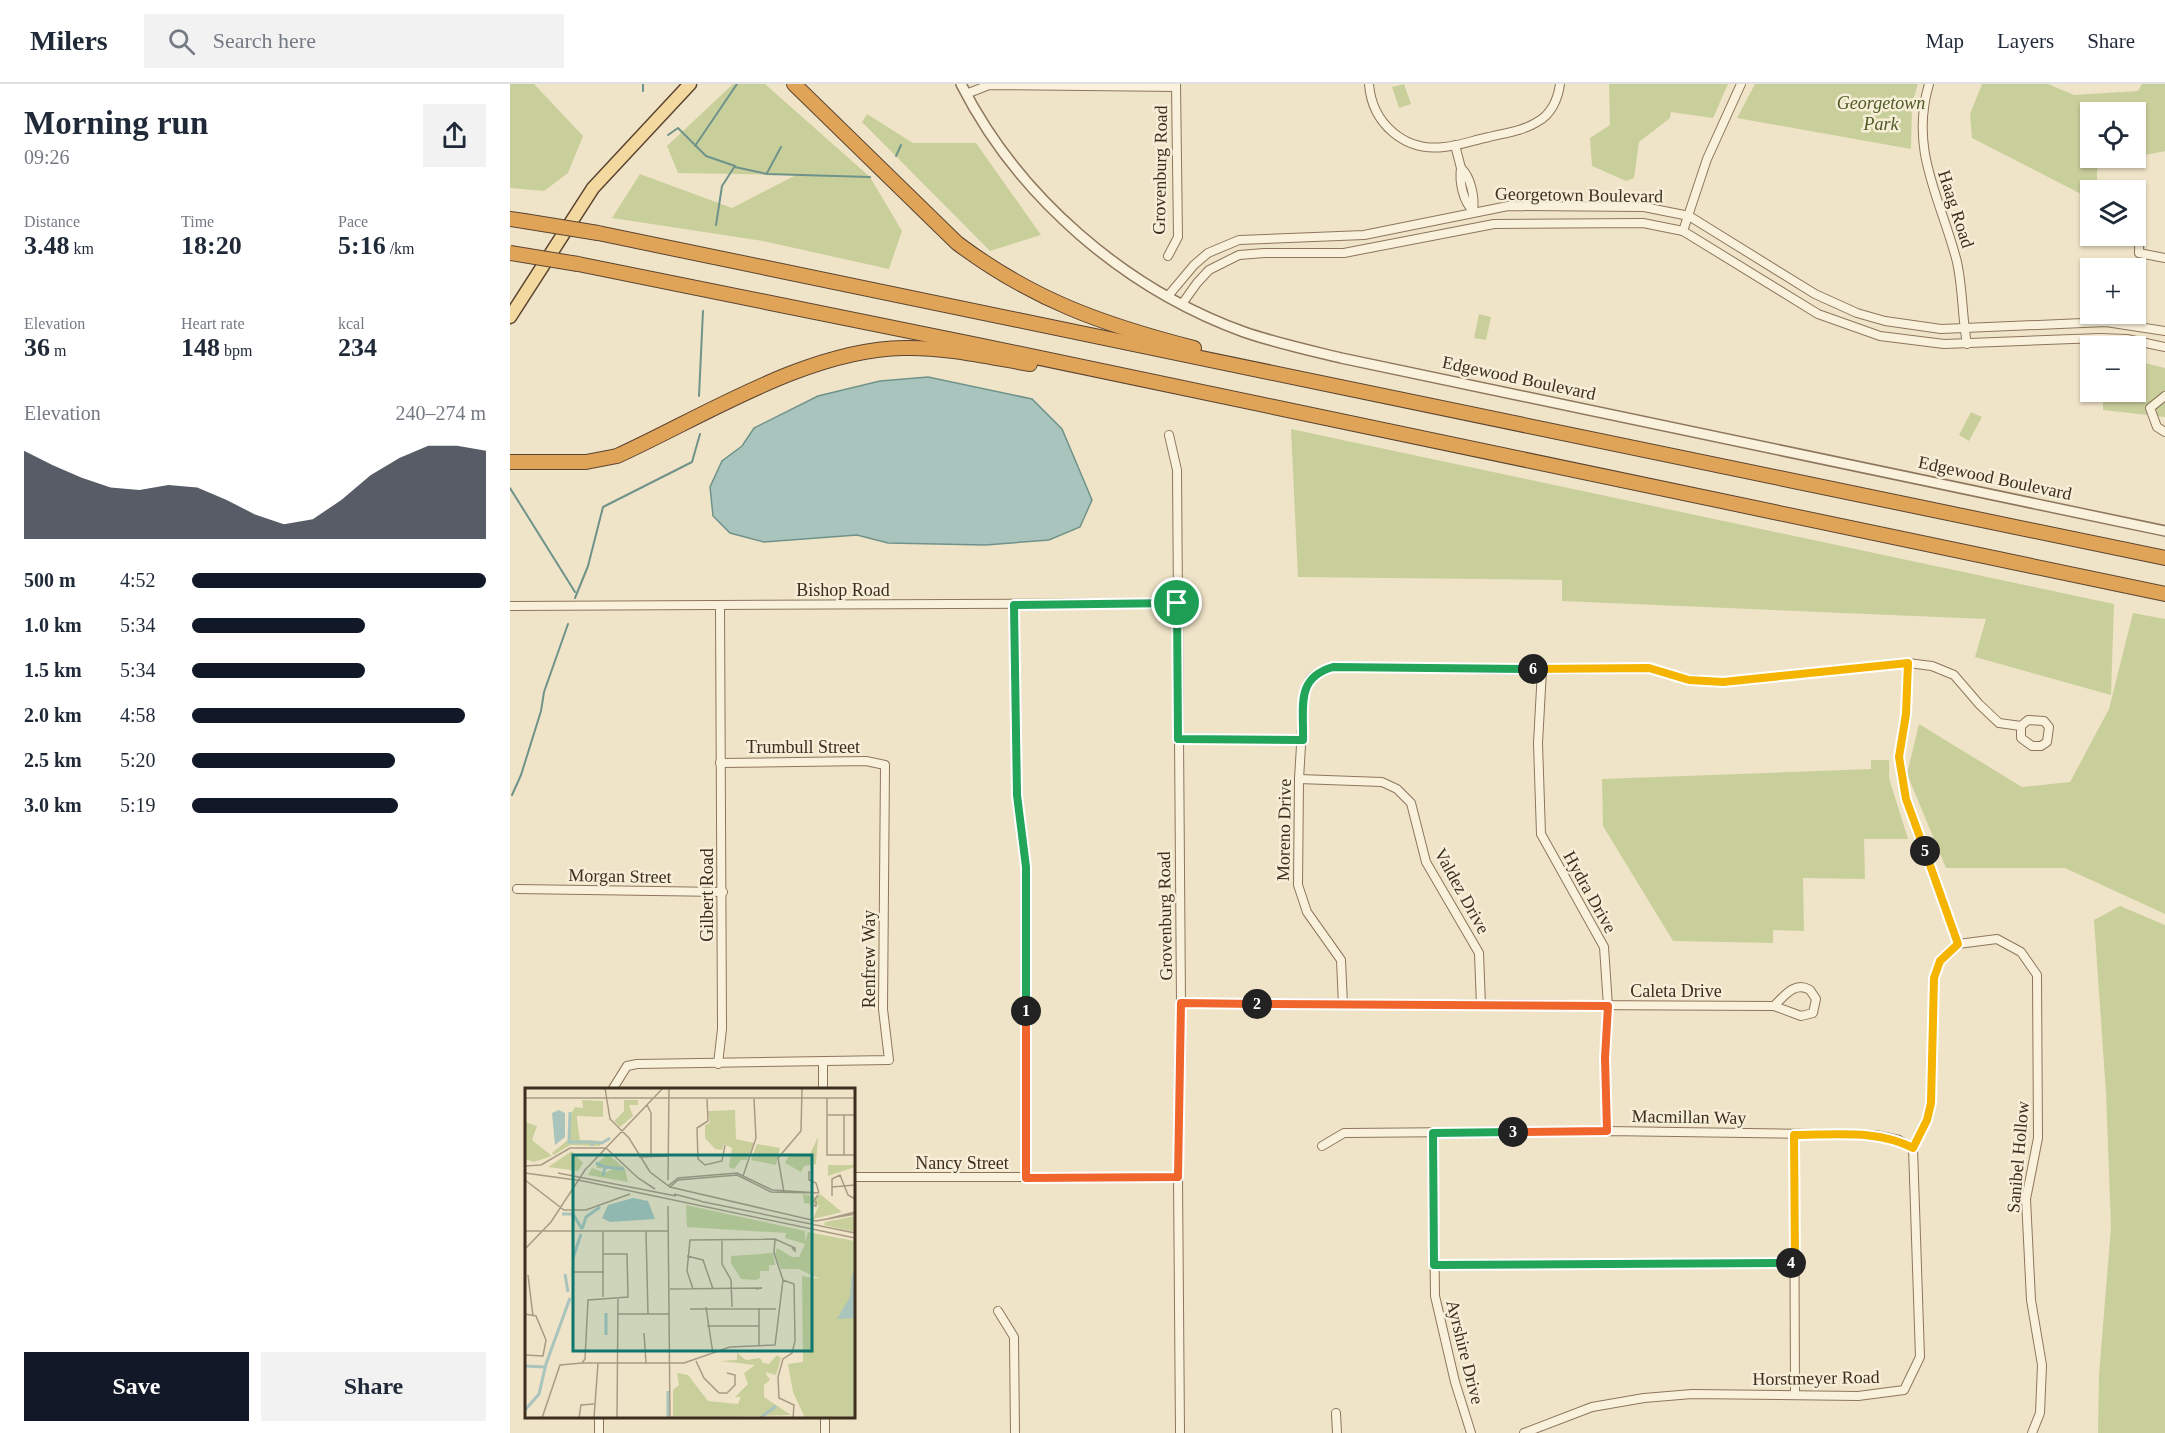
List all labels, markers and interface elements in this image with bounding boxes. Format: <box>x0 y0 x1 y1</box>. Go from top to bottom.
search box <box>144 14 564 68</box>
text: Milers <box>30 25 108 56</box>
icon: search <box>165 25 198 58</box>
text: Search here <box>213 28 316 53</box>
text: Map <box>1926 29 1964 53</box>
text: Layers <box>1997 29 2054 53</box>
text: Share <box>2087 29 2135 53</box>
park label: Georgetown Park <box>1837 93 1925 134</box>
map controls <box>2080 102 2146 402</box>
button: locate <box>2080 102 2146 168</box>
button: share <box>423 104 486 167</box>
text: Morning run <box>24 105 208 141</box>
street label: Grovenburg Road <box>1149 105 1171 235</box>
text: 09:26 <box>24 146 70 168</box>
street label: Haag Road <box>1934 168 1978 250</box>
button: layers <box>2080 180 2146 246</box>
street label: Georgetown Boulevard <box>1495 184 1663 206</box>
text: Distance <box>24 213 80 230</box>
text: Time <box>181 213 214 230</box>
text: Pace <box>338 213 368 230</box>
text: 3.48 <box>24 231 70 260</box>
text: 18:20 <box>181 231 242 260</box>
text: 5:16 <box>338 231 386 260</box>
text: km <box>70 240 94 257</box>
text: /km <box>386 240 415 257</box>
button: + <box>2080 258 2146 324</box>
text: Elevation <box>24 315 85 332</box>
text: Heart rate <box>181 315 245 332</box>
text: kcal <box>338 315 365 332</box>
text: 36 <box>24 333 50 362</box>
text: 148 <box>181 333 220 362</box>
text: 234 <box>338 333 377 362</box>
button: − <box>2080 336 2146 402</box>
text: m <box>50 342 66 359</box>
text: bpm <box>220 342 252 359</box>
street label: Edgewood Boulevard <box>1440 352 1598 404</box>
text: Elevation <box>24 402 101 424</box>
text: 240–274 m <box>395 402 486 424</box>
street label: Edgewood Boulevard <box>1916 452 2074 504</box>
text: 500 m <box>24 569 76 591</box>
text: 4:52 <box>120 569 156 591</box>
pin <box>1151 577 1202 628</box>
street label: Bishop Road <box>796 580 890 600</box>
icon: arrive <box>1160 586 1193 619</box>
text: 1.0 km <box>24 614 82 636</box>
text: 5:34 <box>120 614 156 636</box>
pin: 6 <box>1518 654 1548 684</box>
text: 1.5 km <box>24 659 82 681</box>
text: 5:34 <box>120 659 156 681</box>
text: 6 <box>1529 660 1537 677</box>
text: 2.0 km <box>24 704 82 726</box>
text: 4:58 <box>120 704 156 726</box>
street label: Trumbull Street <box>746 737 860 757</box>
text: 2.5 km <box>24 749 82 771</box>
text: 5:20 <box>120 749 156 771</box>
street label: Moreno Drive <box>1273 779 1295 881</box>
text: 3.0 km <box>24 794 82 816</box>
text: 5:19 <box>120 794 156 816</box>
pin: 5 <box>1910 836 1940 866</box>
text: 5 <box>1921 842 1929 859</box>
street label: Valdez Drive <box>1430 845 1494 937</box>
street label: Gilbert Road <box>697 848 717 942</box>
street label: Hydra Drive <box>1559 848 1621 936</box>
street label: Grovenburg Road <box>1154 851 1176 981</box>
street label: Morgan Street <box>568 865 672 887</box>
street label: Renfrew Way <box>859 910 879 1008</box>
street label: Caleta Drive <box>1630 981 1722 1001</box>
pin: 2 <box>1242 989 1272 1019</box>
text: 2 <box>1253 995 1261 1012</box>
pin: 1 <box>1011 996 1041 1026</box>
text: 1 <box>1022 1002 1030 1019</box>
inset map <box>525 1088 855 1418</box>
street label: Sanibel Hollow <box>2003 1100 2033 1214</box>
street label: Macmillan Way <box>1631 1106 1747 1128</box>
pin: 3 <box>1498 1117 1528 1147</box>
text: 3 <box>1509 1123 1517 1140</box>
street label: Nancy Street <box>915 1153 1009 1173</box>
pin: 4 <box>1776 1248 1806 1278</box>
text: 4 <box>1787 1254 1795 1271</box>
street label: Ayrshire Drive <box>1442 1298 1488 1406</box>
button: Save <box>24 1352 249 1421</box>
button: Share <box>261 1352 486 1421</box>
street label: Horstmeyer Road <box>1752 1367 1880 1389</box>

